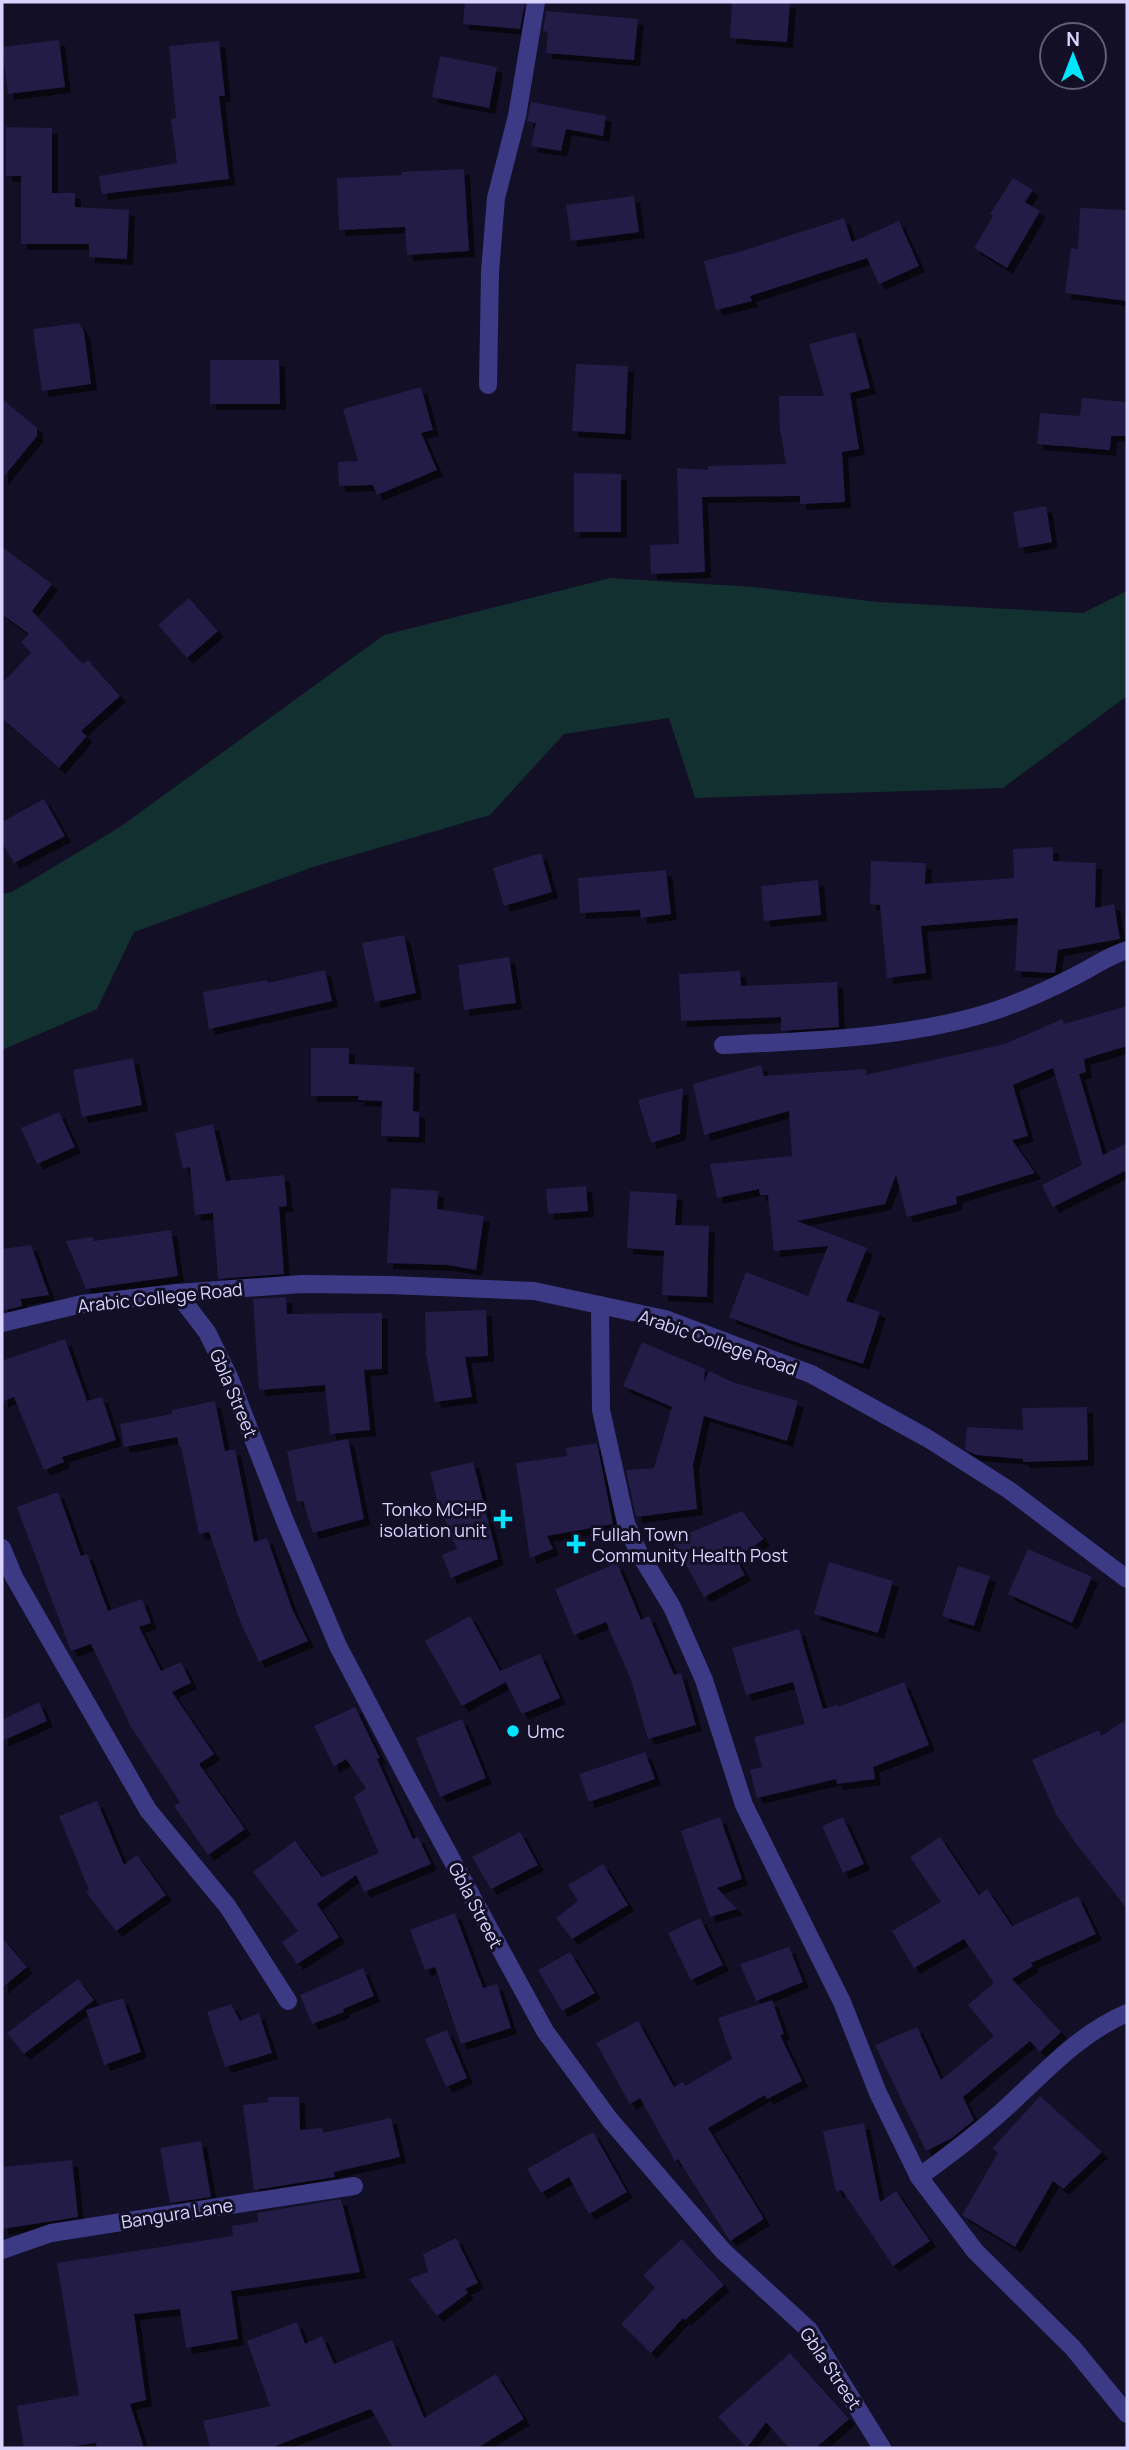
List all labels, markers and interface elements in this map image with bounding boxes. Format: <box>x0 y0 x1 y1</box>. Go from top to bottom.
north arrow <box>1038 21 1108 91</box>
text: N <box>1066 26 1080 52</box>
street label: Arabic College Road <box>76 1276 244 1318</box>
street label: Arabic College Road <box>636 1304 800 1380</box>
street label: Gbla Street <box>205 1345 263 1441</box>
place label: Tonko MCHP isolation unit <box>379 1497 487 1542</box>
marker: Tonko MCHP isolation unit <box>493 1509 513 1529</box>
place label: Fullah Town Community Health Post <box>592 1522 788 1567</box>
marker: Fullah Town Community Health Post <box>566 1534 586 1554</box>
place label: Umc <box>527 1719 565 1743</box>
marker: Umc <box>505 1723 521 1739</box>
street label: Gbla Street <box>443 1858 509 1952</box>
street label: Bangura Lane <box>119 2192 235 2234</box>
street label: Gbla Street <box>795 2322 867 2414</box>

